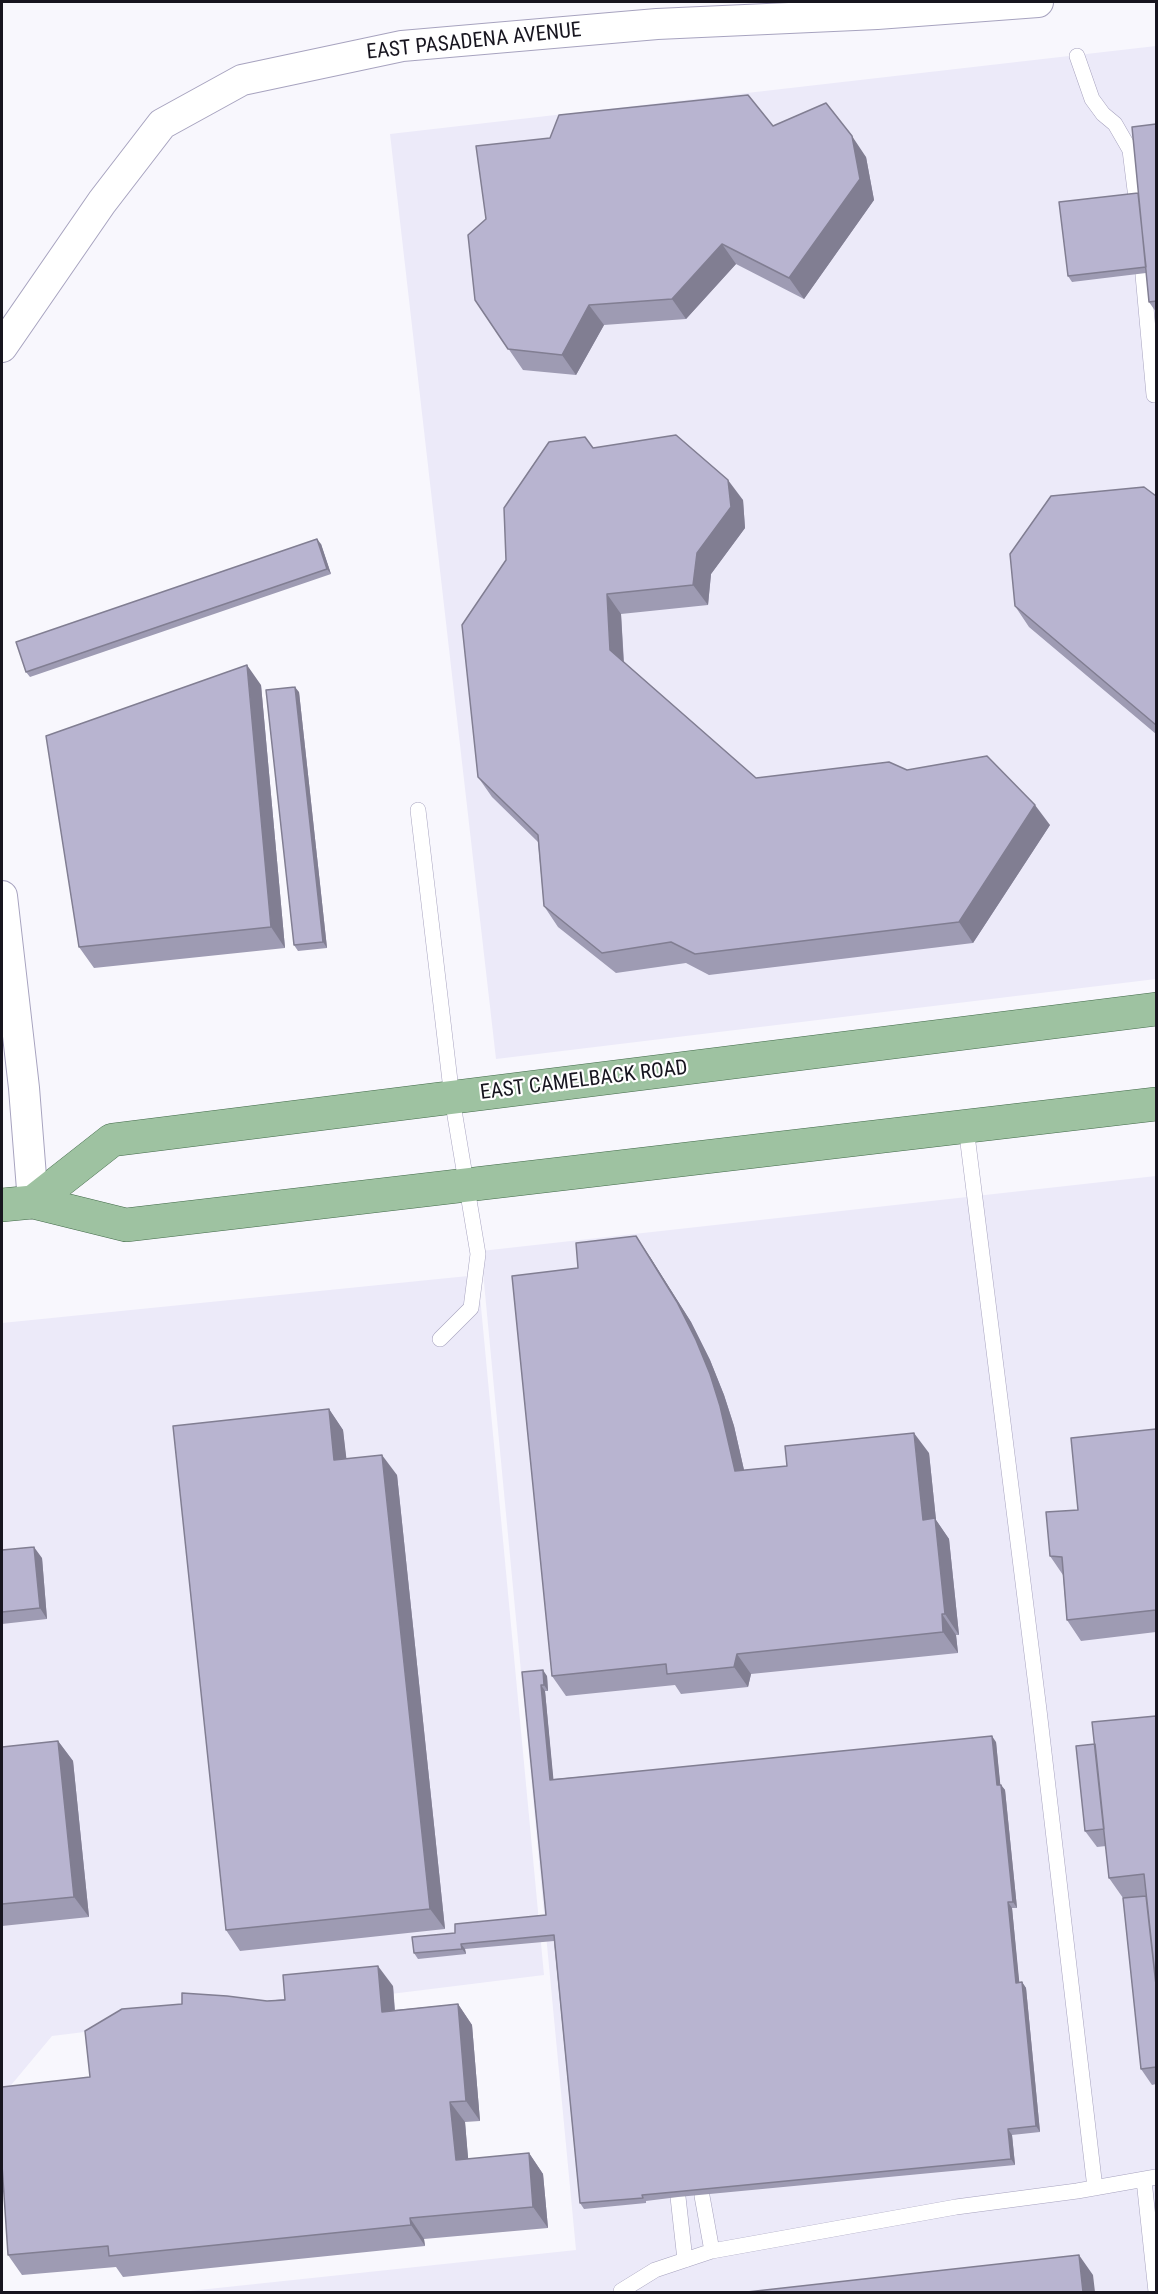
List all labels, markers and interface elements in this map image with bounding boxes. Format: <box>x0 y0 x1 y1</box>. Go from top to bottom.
street label: EAST PASADENA AVENUE <box>365 18 583 66</box>
street label: EAST CAMELBACK ROAD <box>479 1056 689 1106</box>

